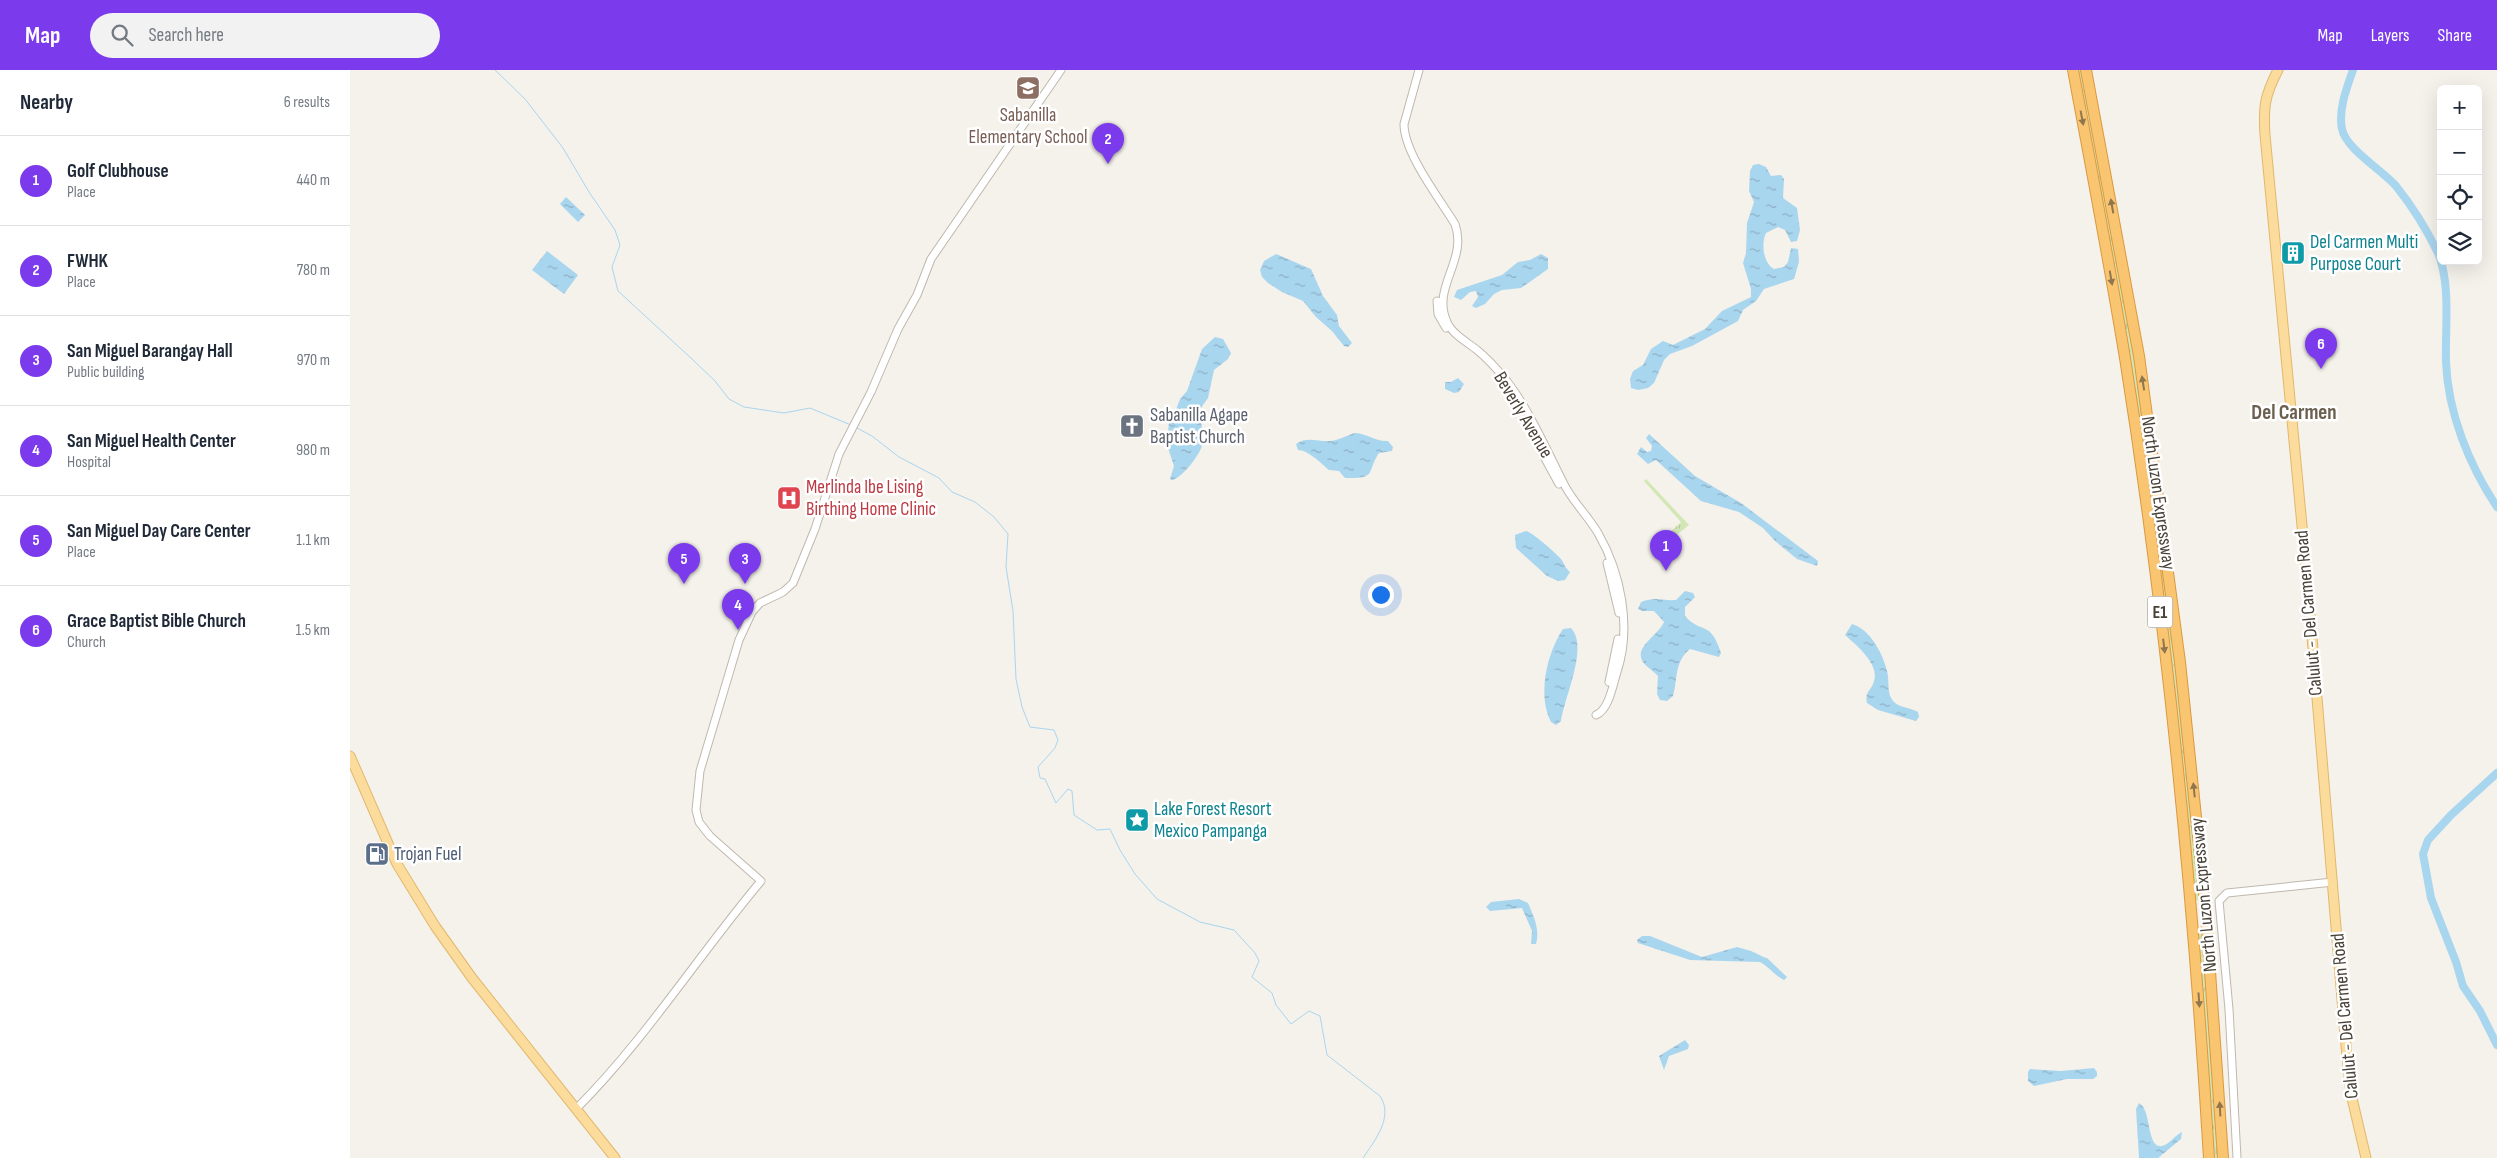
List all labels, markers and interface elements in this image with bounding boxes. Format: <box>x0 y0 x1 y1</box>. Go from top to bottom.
search box <box>90 13 440 58</box>
text: Map <box>25 21 60 50</box>
icon: search <box>108 21 136 49</box>
text: Search here <box>148 24 224 47</box>
text: Map <box>2318 25 2343 46</box>
text: Layers <box>2371 25 2410 46</box>
text: Share <box>2438 25 2472 46</box>
school or university icon: Sabanilla Elementary School <box>1015 75 1041 101</box>
map controls <box>2437 85 2482 265</box>
button: + <box>2437 85 2482 130</box>
text: Nearby <box>20 90 73 115</box>
text: 6 results <box>284 93 330 112</box>
place label: Sabanilla Elementary School <box>968 104 1088 149</box>
one-way arrow <box>2078 110 2086 126</box>
pin: 2 <box>1092 123 1124 164</box>
button: − <box>2437 130 2482 175</box>
text: Golf Clubhouse <box>67 160 169 183</box>
text: 1 <box>33 171 39 190</box>
text: 440 m <box>297 171 330 190</box>
button: locate <box>2437 175 2482 220</box>
text: Place <box>67 183 96 202</box>
one-way arrow <box>2107 198 2115 214</box>
button: layers <box>2437 220 2482 265</box>
place label: Del Carmen Multi Purpose Court <box>2310 231 2418 276</box>
building icon: Del Carmen Multi Purpose Court <box>2280 240 2306 266</box>
text: FWHK <box>67 250 108 273</box>
text: 2 <box>32 261 40 280</box>
text: 780 m <box>297 261 330 280</box>
one-way arrow <box>2107 270 2115 286</box>
text: Place <box>67 273 96 292</box>
pin: 6 <box>2305 328 2337 369</box>
text: San Miguel Barangay Hall <box>67 340 233 363</box>
text: 3 <box>32 351 40 370</box>
text: 970 m <box>297 351 330 370</box>
text: Public building <box>67 363 144 382</box>
street label: Beverly Avenue <box>1488 368 1558 462</box>
one-way arrow <box>2138 375 2146 391</box>
district label: Del Carmen <box>2251 400 2337 425</box>
place label: Sabanilla Agape Baptist Church <box>1150 404 1248 449</box>
church icon: Sabanilla Agape Baptist Church <box>1119 413 1145 439</box>
street label: North Luzon Expressway <box>2136 415 2180 572</box>
text: San Miguel Health Center <box>67 430 236 453</box>
text: 4 <box>32 441 40 460</box>
text: 980 m <box>296 441 330 460</box>
text: Hospital <box>67 453 111 472</box>
place label: Merlinda Ibe Lising Birthing Home Clinic <box>806 476 936 521</box>
hospital icon: Merlinda Ibe Lising Birthing Home Clinic <box>776 485 802 511</box>
text: San Miguel Day Care Center <box>67 520 251 543</box>
street label: Calulut - Del Carmen Road <box>2290 529 2328 697</box>
pin: 1 <box>1650 530 1682 571</box>
text: 5 <box>32 531 40 550</box>
text: 1.1 km <box>296 531 330 550</box>
text: Place <box>67 543 96 562</box>
pin: 5 <box>668 543 700 584</box>
pin: 3 <box>729 543 761 584</box>
your location <box>1368 582 1394 608</box>
pin: 4 <box>722 589 754 630</box>
road number: E1 <box>2148 596 2172 628</box>
text: Grace Baptist Bible Church <box>67 610 246 633</box>
text: 6 <box>32 621 40 640</box>
text: 1.5 km <box>296 621 330 640</box>
text: Church <box>67 633 106 652</box>
one-way arrow <box>2160 639 2168 655</box>
one-way arrow <box>2190 782 2198 798</box>
place label: Lake Forest Resort Mexico Pampanga <box>1154 798 1272 843</box>
place icon: Lake Forest Resort Mexico Pampanga <box>1124 807 1150 833</box>
street label: North Luzon Expressway <box>2186 816 2222 973</box>
fuel station icon: Trojan Fuel <box>364 841 390 867</box>
place label: Trojan Fuel <box>394 843 462 866</box>
street label: Calulut - Del Carmen Road <box>2326 932 2364 1100</box>
one-way arrow <box>2195 992 2203 1008</box>
one-way arrow <box>2216 1101 2224 1117</box>

